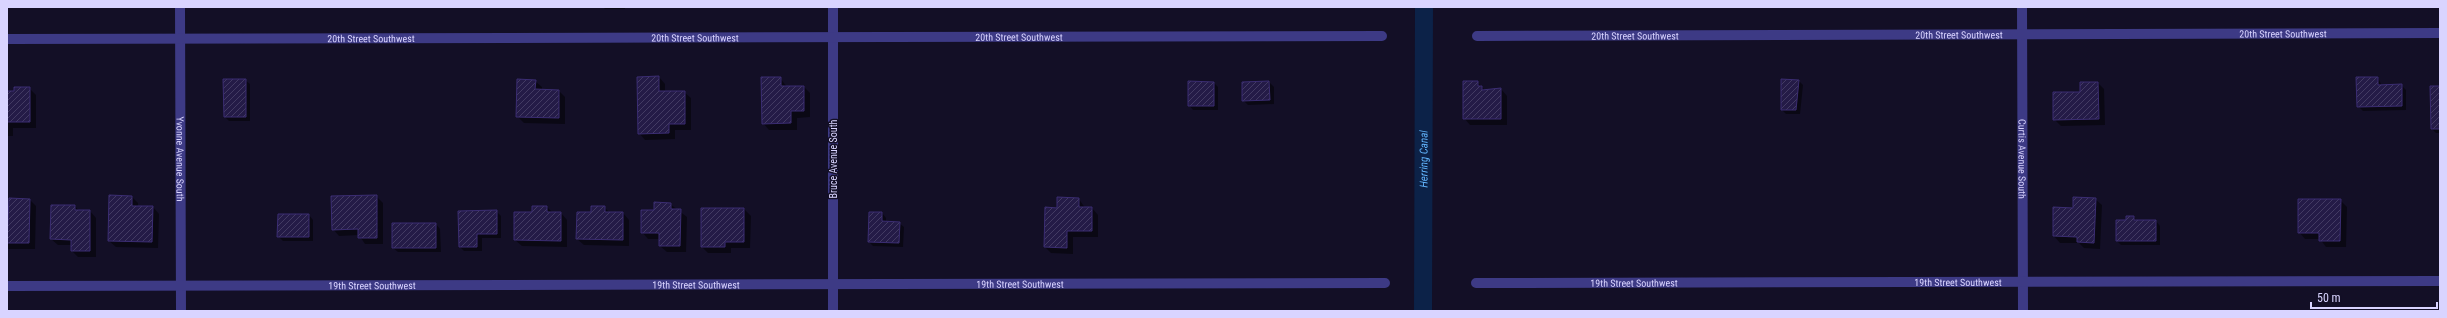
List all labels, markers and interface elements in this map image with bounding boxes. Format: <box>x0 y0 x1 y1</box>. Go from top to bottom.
street label: 20th Street Southwest <box>2239 28 2327 39</box>
street label: 20th Street Southwest <box>1915 29 2003 40</box>
street label: 20th Street Southwest <box>1591 30 1679 41</box>
street label: 20th Street Southwest <box>975 31 1063 42</box>
street label: 20th Street Southwest <box>651 32 739 43</box>
street label: 20th Street Southwest <box>327 33 415 44</box>
street label: Yvonne Avenue South <box>175 116 186 202</box>
street label: Bruce Avenue South <box>828 119 839 198</box>
street label: Curtis Avenue South <box>2017 119 2028 199</box>
water label: Herring Canal <box>1417 130 1430 188</box>
street label: 19th Street Southwest <box>1914 276 2002 288</box>
street label: 19th Street Southwest <box>1590 277 1678 288</box>
street label: 19th Street Southwest <box>976 278 1064 289</box>
street label: 19th Street Southwest <box>652 279 740 290</box>
street label: 19th Street Southwest <box>328 280 416 291</box>
scale bar <box>2311 284 2437 310</box>
text: 50 m <box>2317 291 2341 305</box>

